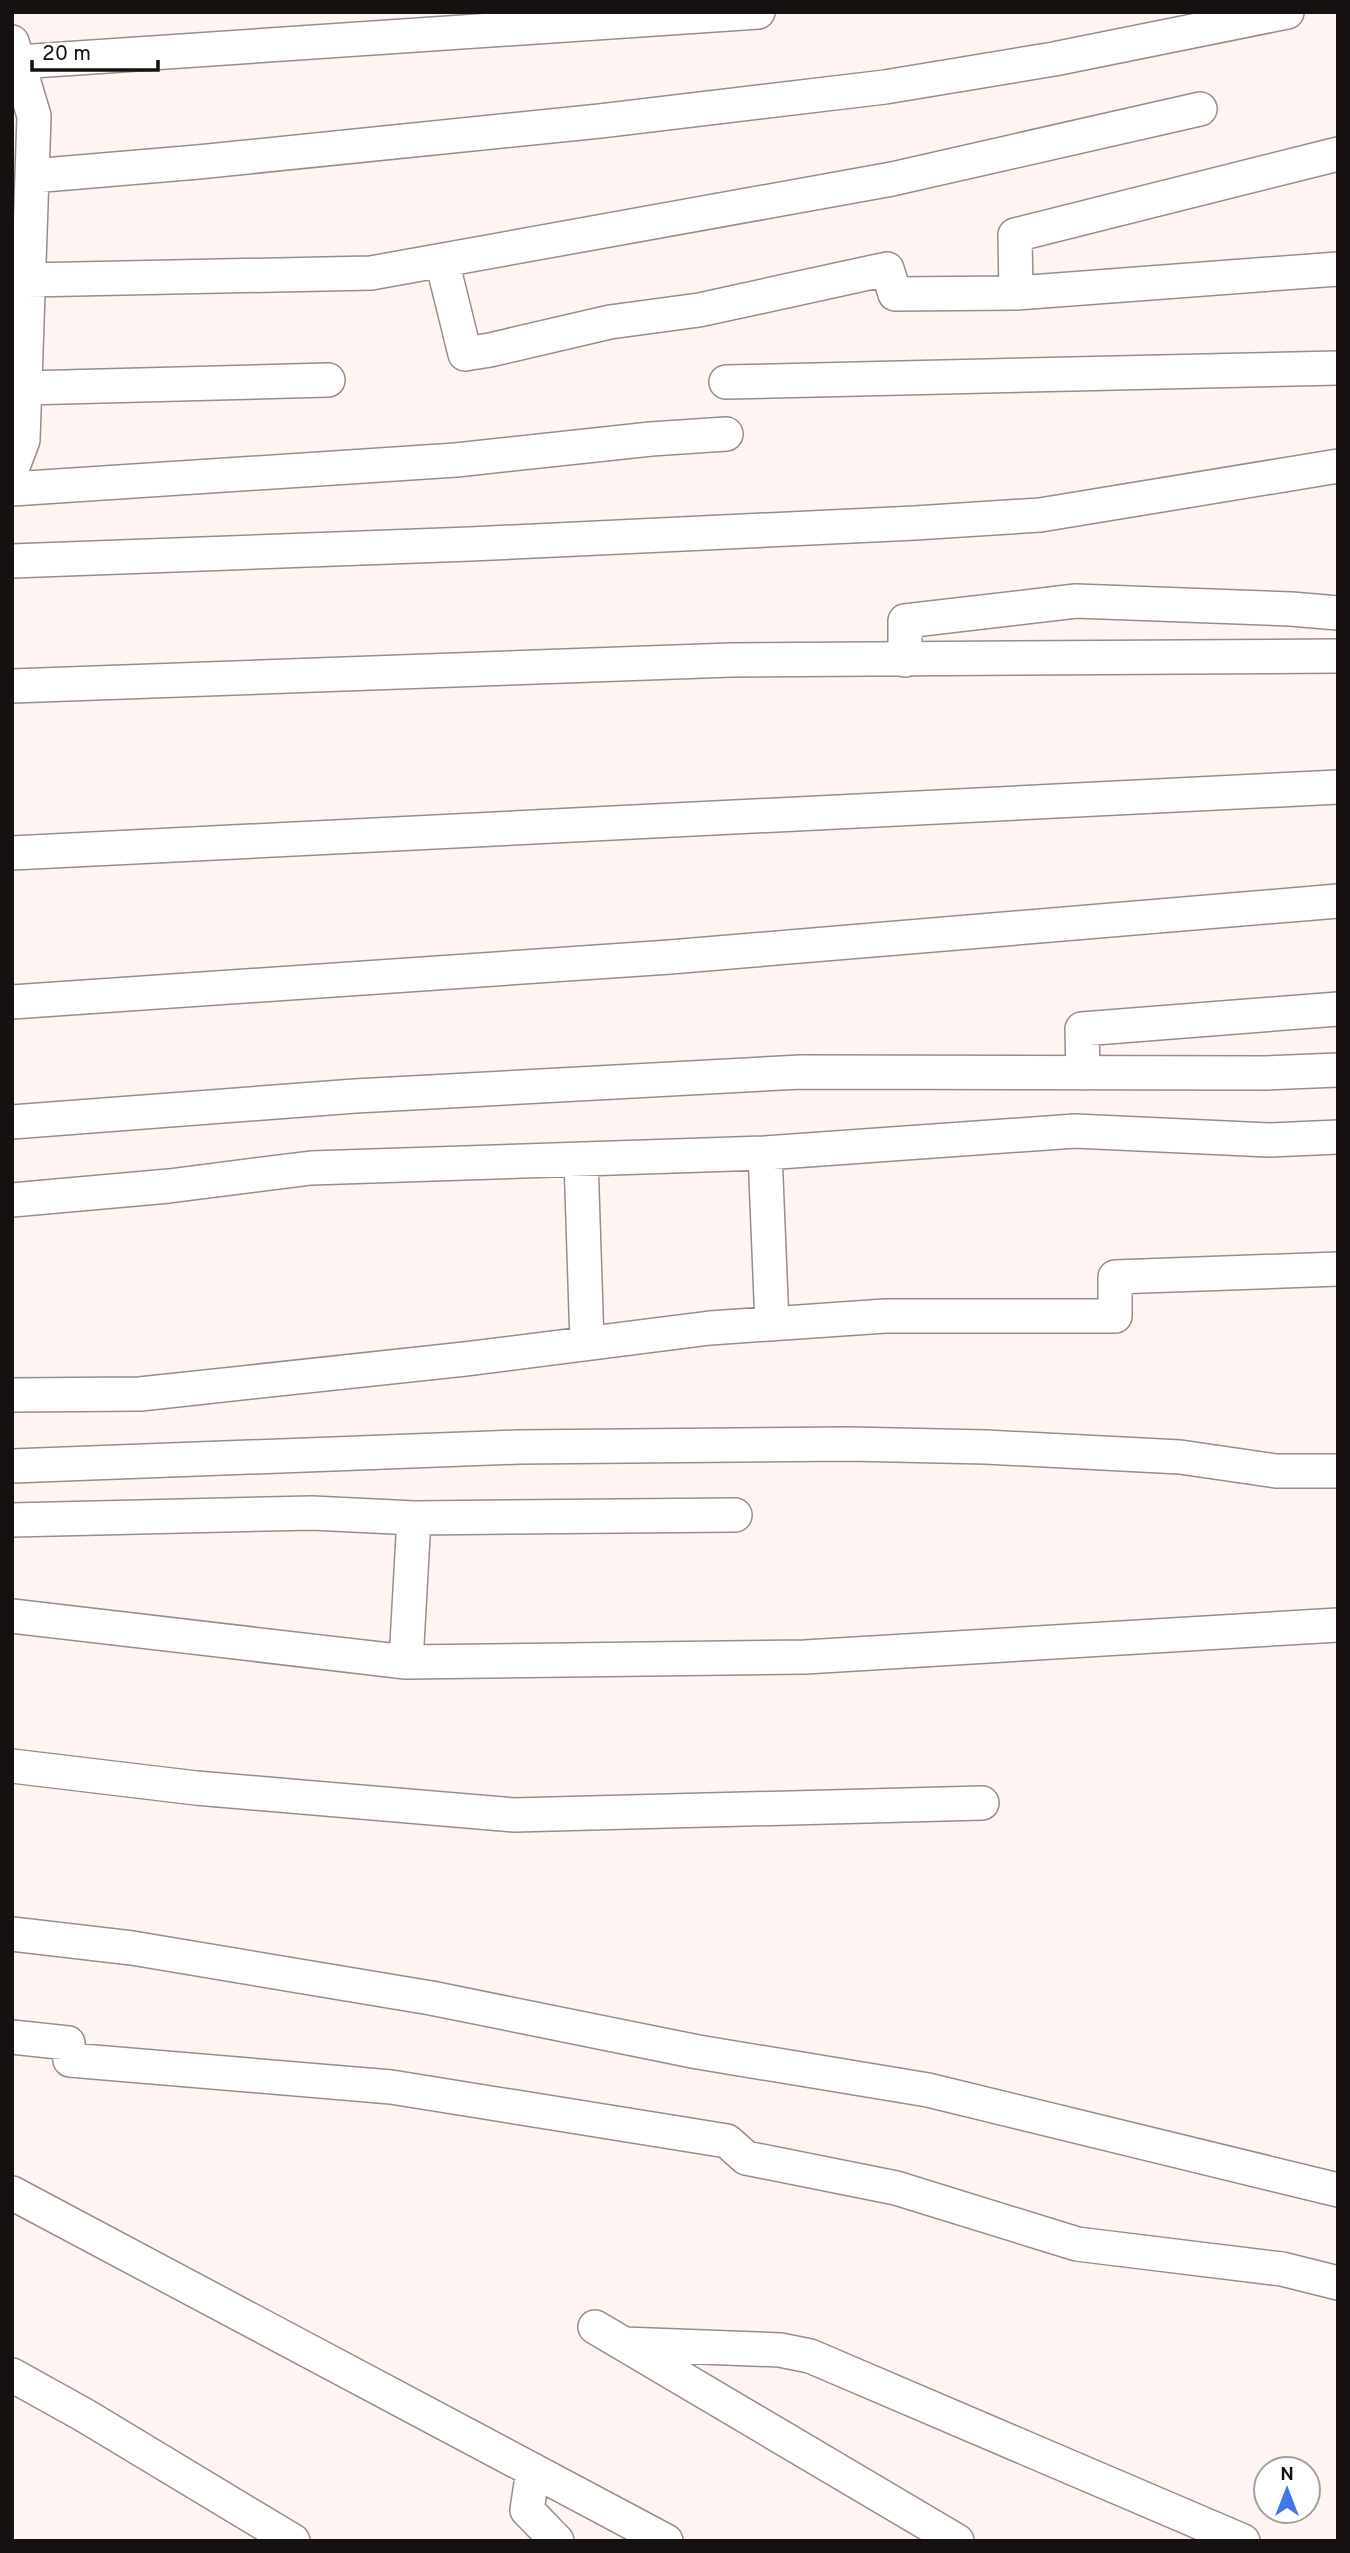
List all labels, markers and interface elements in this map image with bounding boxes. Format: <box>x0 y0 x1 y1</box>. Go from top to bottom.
scale bar <box>32 28 158 72</box>
text: 20 m <box>42 41 91 68</box>
north arrow <box>1252 2455 1322 2525</box>
text: N <box>1280 2463 1294 2487</box>

